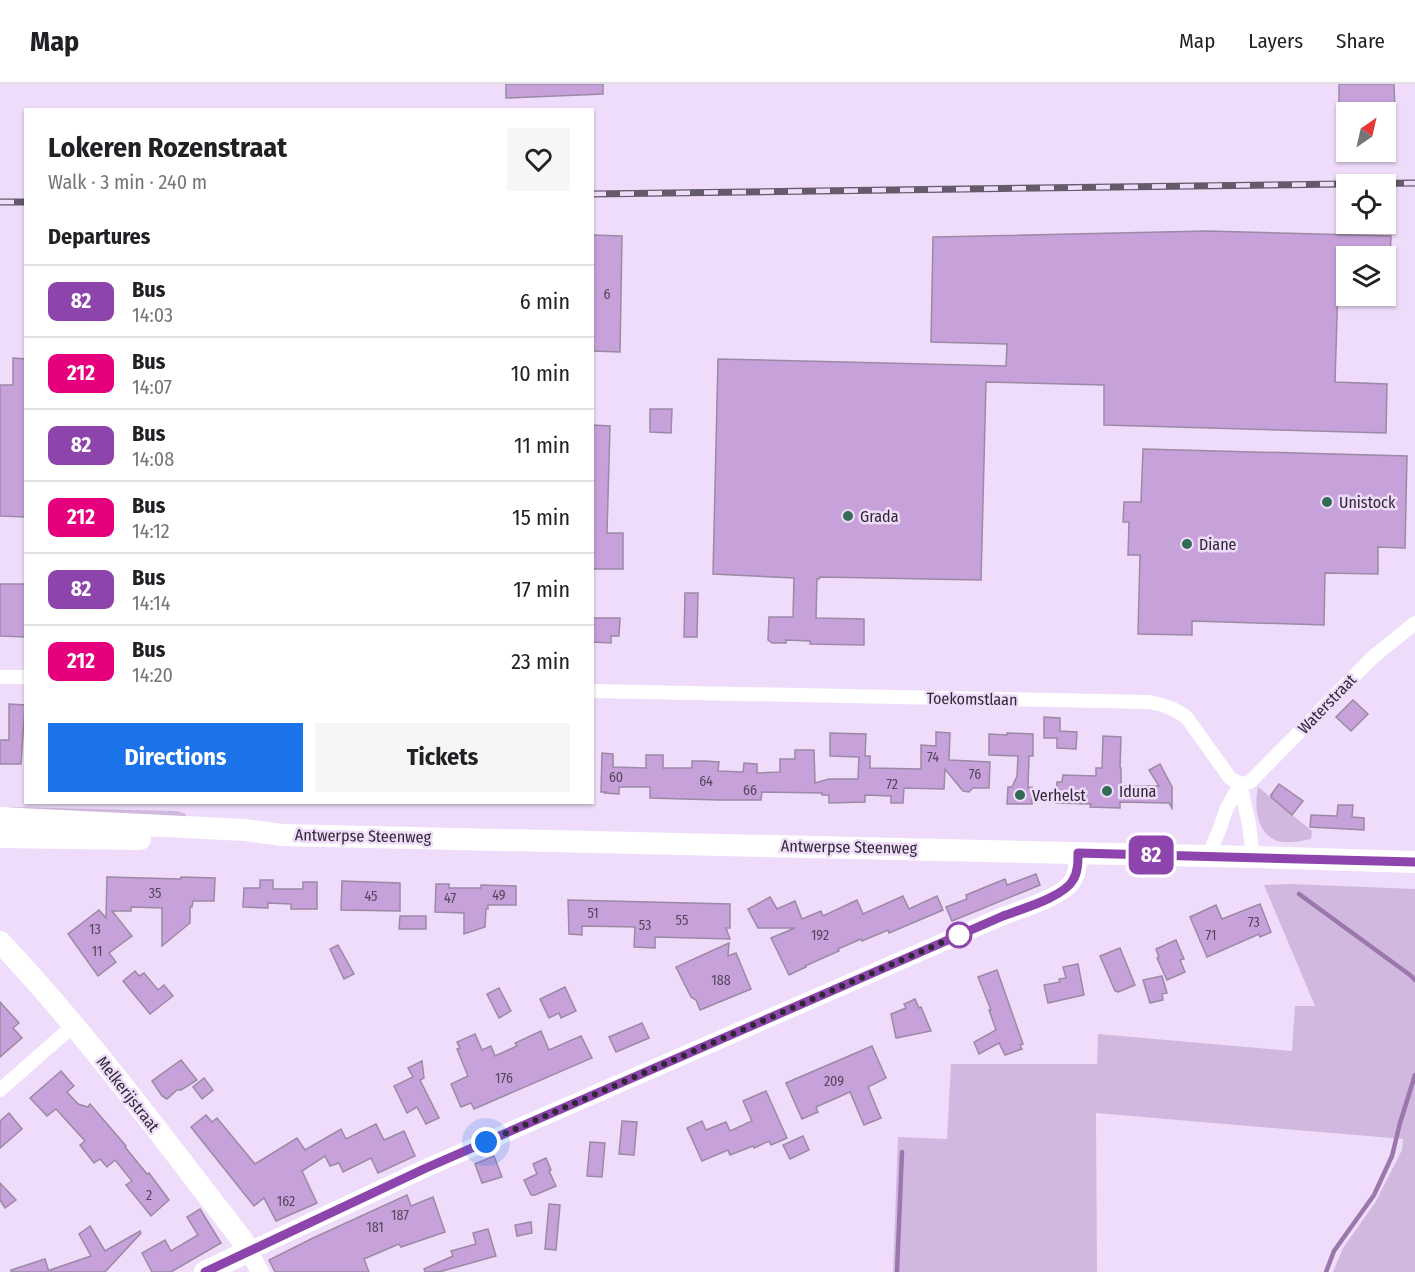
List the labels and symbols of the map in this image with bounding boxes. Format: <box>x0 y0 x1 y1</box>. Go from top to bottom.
north arrow <box>1336 102 1396 162</box>
house number: 6 <box>604 286 611 303</box>
place label: Unistock <box>1339 493 1396 512</box>
marker: Unistock <box>1320 495 1334 509</box>
place label: Grada <box>860 507 899 526</box>
marker: Grada <box>841 509 855 523</box>
place label: Diane <box>1199 535 1237 554</box>
marker: Diane <box>1180 537 1194 551</box>
street label: Waterstraat <box>1294 670 1361 738</box>
street label: Toekomstlaan <box>926 689 1018 709</box>
house number: 74 <box>927 749 939 766</box>
house number: 76 <box>969 766 981 783</box>
house number: 60 <box>609 769 623 786</box>
house number: 64 <box>699 773 713 790</box>
house number: 72 <box>886 776 898 793</box>
house number: 66 <box>743 782 757 799</box>
place label: Iduna <box>1119 782 1157 801</box>
marker: Iduna <box>1100 784 1114 798</box>
place label: Verhelst <box>1032 786 1087 805</box>
marker: Verhelst <box>1013 788 1027 802</box>
street label: Antwerpse Steenweg <box>295 825 432 847</box>
street label: Antwerpse Steenweg <box>781 836 918 858</box>
line badge: 82 <box>1124 836 1178 874</box>
house number: 35 <box>149 885 161 902</box>
house number: 49 <box>492 887 506 904</box>
house number: 45 <box>364 888 378 905</box>
house number: 47 <box>444 890 456 907</box>
house number: 51 <box>587 905 599 922</box>
house number: 55 <box>676 912 688 929</box>
house number: 73 <box>1248 914 1260 931</box>
house number: 53 <box>639 917 651 934</box>
house number: 13 <box>89 921 101 938</box>
unlabelled marker <box>946 922 972 948</box>
house number: 192 <box>811 927 829 944</box>
house number: 71 <box>1206 927 1216 944</box>
house number: 11 <box>92 943 102 960</box>
house number: 188 <box>711 972 731 989</box>
street label: Melkerijstraat <box>93 1053 164 1136</box>
house number: 176 <box>495 1070 513 1087</box>
house number: 209 <box>824 1073 844 1090</box>
your location <box>471 1127 501 1157</box>
house number: 2 <box>146 1187 152 1204</box>
house number: 162 <box>277 1193 295 1210</box>
house number: 187 <box>391 1207 409 1224</box>
house number: 181 <box>366 1219 384 1236</box>

